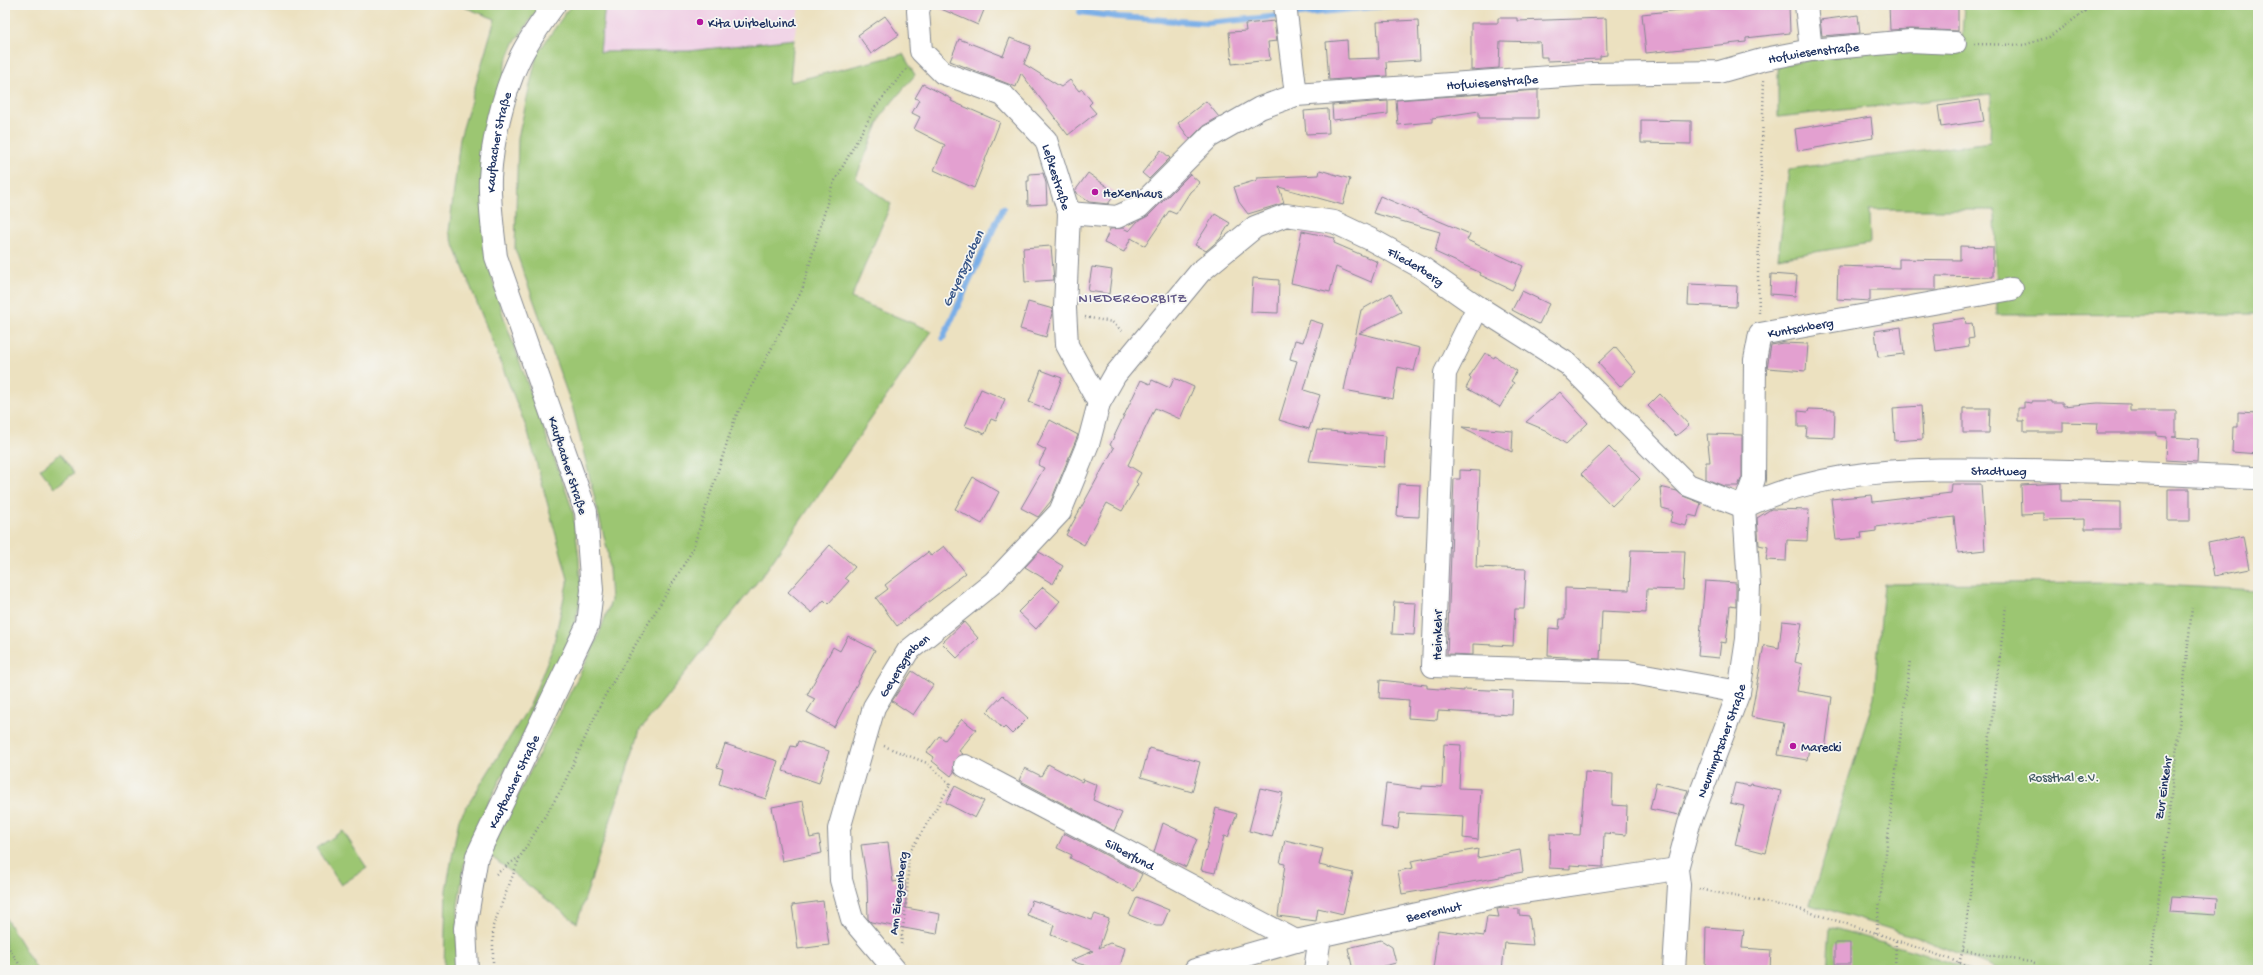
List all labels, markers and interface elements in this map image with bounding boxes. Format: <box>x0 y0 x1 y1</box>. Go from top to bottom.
marker: Kita Wirbelwind <box>695 17 705 27</box>
place label: Kita Wirbelwind <box>708 17 797 32</box>
street label: Hofwiesenstraße <box>1767 41 1860 68</box>
street label: Hofwiesenstraße <box>1446 73 1539 94</box>
street label: Kaufbacher Straße <box>485 90 516 193</box>
street label: Leßkestraße <box>1038 142 1073 212</box>
marker: Hexenhaus <box>1090 187 1100 197</box>
place label: Hexenhaus <box>1103 187 1163 202</box>
water label: Geyersgraben <box>939 228 989 310</box>
street label: Fliederberg <box>1383 244 1446 291</box>
district label: NIEDERGORBITZ <box>1079 291 1187 308</box>
street label: Kuntschberg <box>1767 316 1835 342</box>
street label: Kaufbacher Straße <box>544 415 590 517</box>
street label: Stadtweg <box>1971 464 2027 480</box>
street label: Heimkehr <box>1431 608 1446 660</box>
street label: Geyersgraben <box>877 631 934 701</box>
street label: Neunimptscher Straße <box>1695 683 1750 800</box>
street label: Kaufbacher Straße <box>486 733 544 832</box>
marker: Marecki <box>1788 741 1798 751</box>
place label: Marecki <box>1801 741 1842 756</box>
street label: Zur Einkehr <box>2153 755 2177 821</box>
park label: Rossthal e.V. <box>2029 771 2099 786</box>
street label: Silberfund <box>1102 836 1158 875</box>
street label: Am Ziegenberg <box>887 851 912 936</box>
street label: Beerenhut <box>1404 899 1465 926</box>

